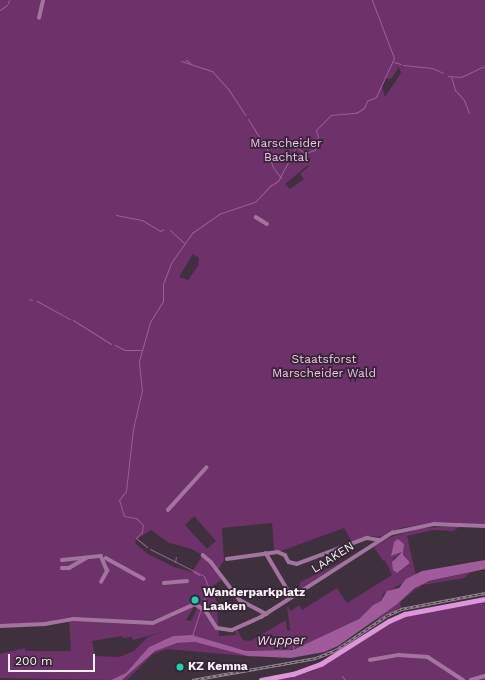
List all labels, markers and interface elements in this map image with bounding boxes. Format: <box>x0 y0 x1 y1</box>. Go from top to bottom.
park label: Marscheider Bachtal <box>250 137 322 165</box>
park label: Staatsforst Marscheider Wald <box>272 353 376 381</box>
street label: LAAKEN <box>309 539 357 577</box>
place label: Wanderparkplatz Laaken <box>203 586 305 614</box>
marker: Wanderparkplatz Laaken <box>190 595 200 605</box>
water label: Wupper <box>257 633 305 649</box>
scale bar <box>10 646 97 672</box>
text: 200 m <box>15 654 52 668</box>
place label: KZ Kemna <box>188 660 248 674</box>
marker: KZ Kemna <box>175 662 185 672</box>

